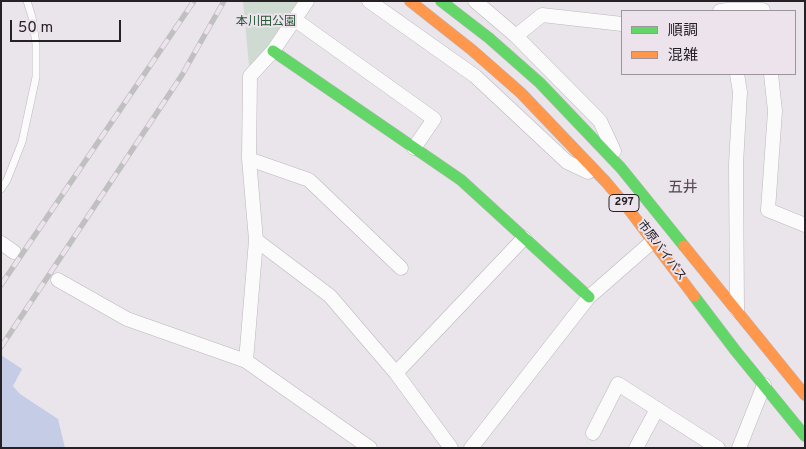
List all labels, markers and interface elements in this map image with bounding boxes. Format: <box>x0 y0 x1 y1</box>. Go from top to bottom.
scale bar <box>12 10 124 42</box>
legend <box>621 10 796 75</box>
park label: 本川田公園 <box>236 16 296 30</box>
text: 50 m <box>18 19 53 38</box>
text: 順調 <box>668 22 698 41</box>
text: 混雑 <box>668 47 698 66</box>
district label: 五井 <box>668 180 698 198</box>
road number: 297 <box>609 194 639 212</box>
street label: 市原バイパス <box>634 218 688 284</box>

